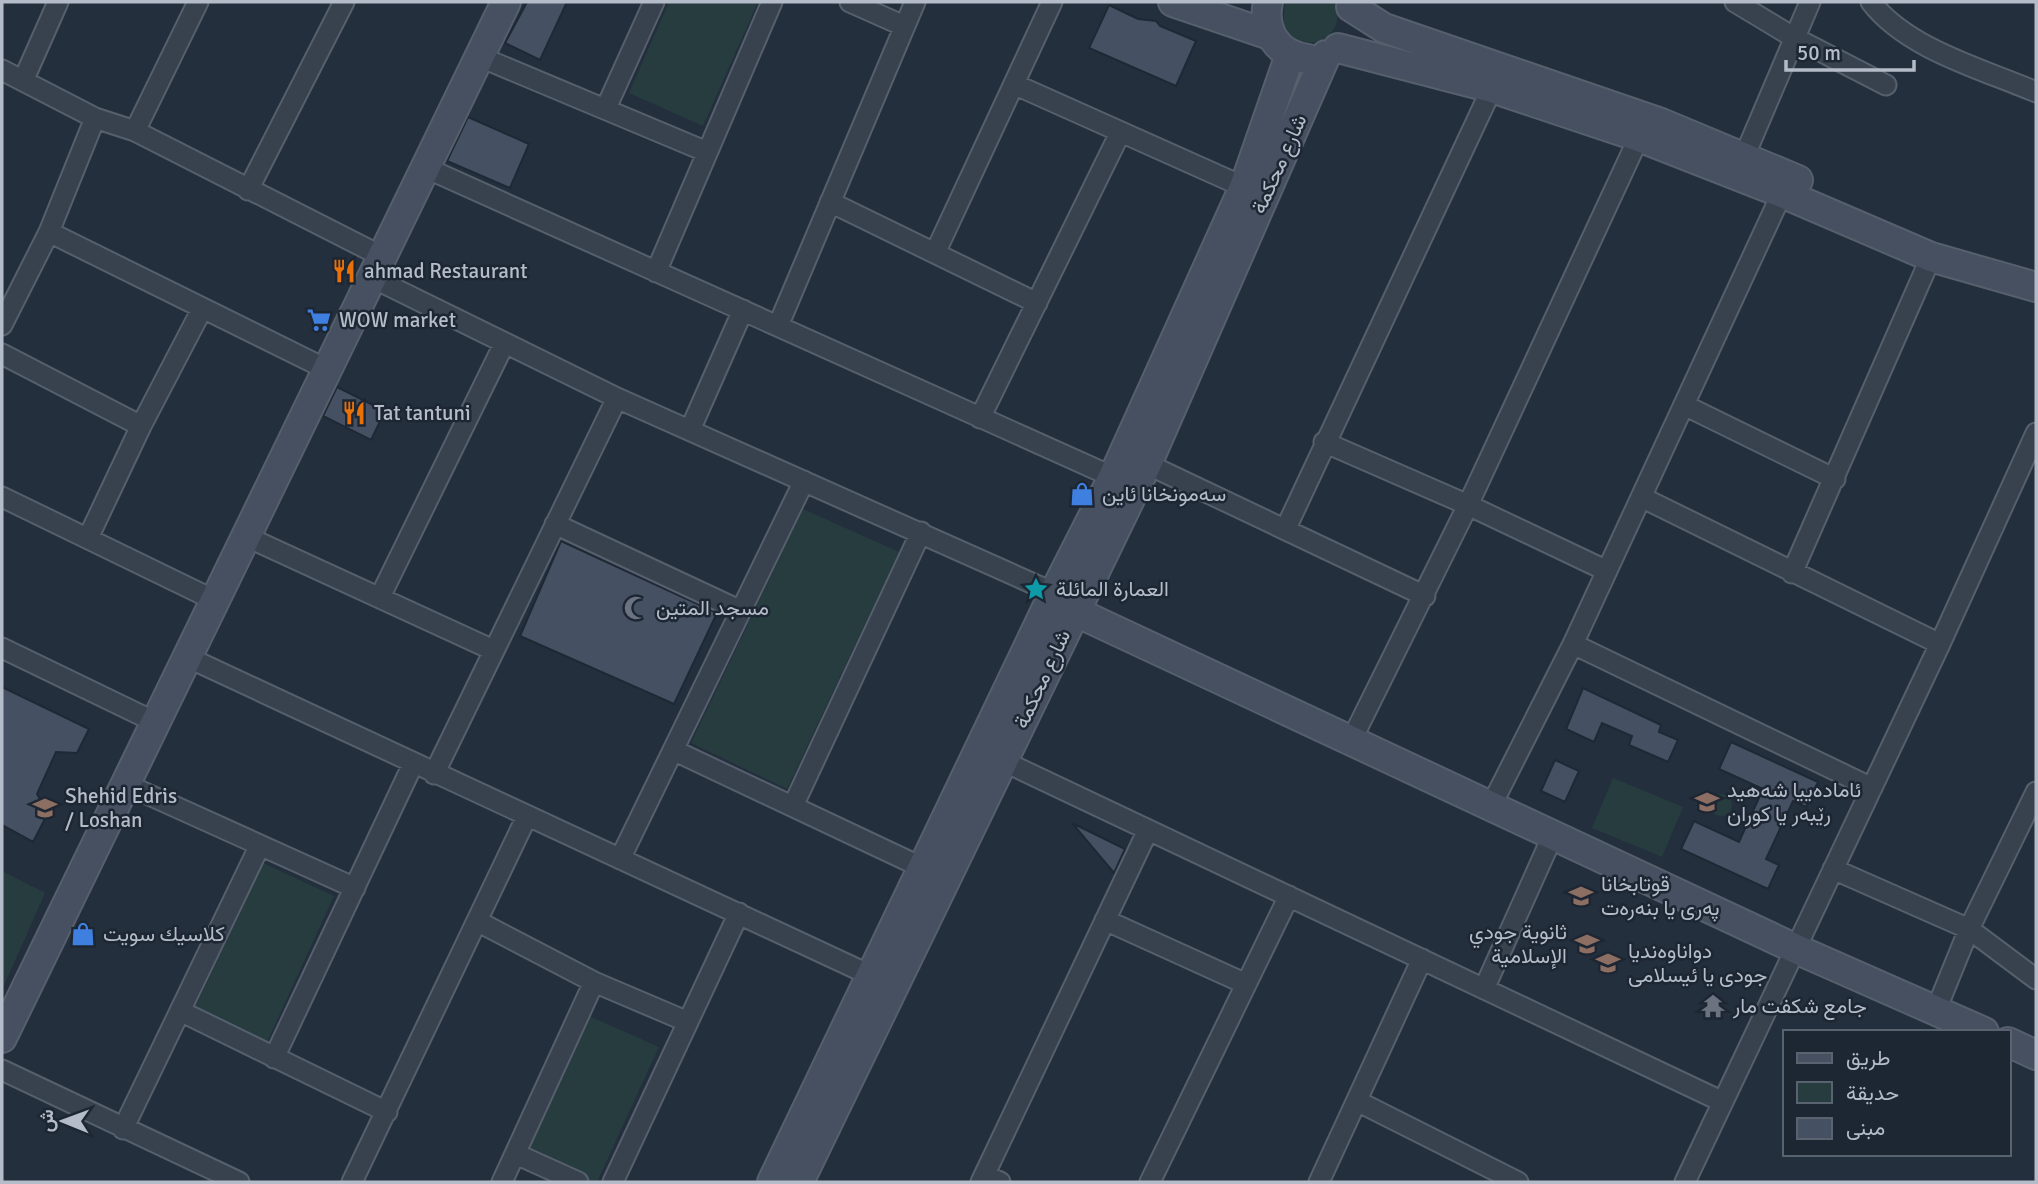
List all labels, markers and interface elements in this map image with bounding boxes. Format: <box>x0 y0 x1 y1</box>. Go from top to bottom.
scale bar <box>1786 28 1914 72</box>
text: 50 m <box>1797 40 1841 66</box>
street label: شارع محكمة <box>1246 110 1313 218</box>
restaurant icon: ahmad Restaurant <box>330 257 358 285</box>
place label: ahmad Restaurant <box>364 258 528 284</box>
supermarket icon: WOW market <box>305 306 333 334</box>
place label: WOW market <box>339 307 456 333</box>
restaurant icon: Tat tantuni <box>340 399 368 427</box>
place label: Tat tantuni <box>374 400 471 426</box>
shop icon: سەمونخانا ئاین <box>1068 480 1096 508</box>
place label: سەمونخانا ئاین <box>1102 481 1226 507</box>
place icon: العمارة المائلة <box>1022 575 1050 603</box>
place label: العمارة المائلة <box>1056 576 1169 602</box>
mosque icon: مسجد المتين <box>622 594 650 622</box>
place label: مسجد المتين <box>656 595 769 621</box>
street label: شارع محكمة <box>1008 625 1077 733</box>
place label: ئامادەییا شەهید رێبەر یا کوران <box>1727 777 1861 827</box>
place label: Shehid Edris / Loshan <box>65 783 177 833</box>
school or university icon: ئامادەییا شەهید رێبەر یا کوران <box>1693 788 1721 816</box>
school or university icon: Shehid Edris / Loshan <box>31 794 59 822</box>
place label: قوتابخانا پەری یا بنەرەت <box>1601 871 1720 922</box>
school or university icon: قوتابخانا پەری یا بنەرەت <box>1567 882 1595 910</box>
place label: ثانوية جودي الإسلامية <box>1469 919 1567 970</box>
shop icon: كلاسيك سويت <box>69 920 97 948</box>
place label: كلاسيك سويت <box>103 921 225 947</box>
school or university icon: ثانوية جودي الإسلامية <box>1573 930 1601 958</box>
place label: دواناوەندیا جودی یا ئیسلامی <box>1628 938 1767 988</box>
school or university icon: دواناوەندیا جودی یا ئیسلامی <box>1594 949 1622 977</box>
temple icon: جامع شكفت مار <box>1699 992 1727 1020</box>
place label: جامع شكفت مار <box>1732 993 1867 1020</box>
legend <box>1783 1030 2010 1156</box>
text: طريق <box>1846 1045 1891 1071</box>
text: حديقة <box>1846 1080 1899 1106</box>
north arrow <box>28 1086 98 1156</box>
text: ش <box>35 1109 59 1132</box>
text: مبنى <box>1846 1115 1885 1141</box>

